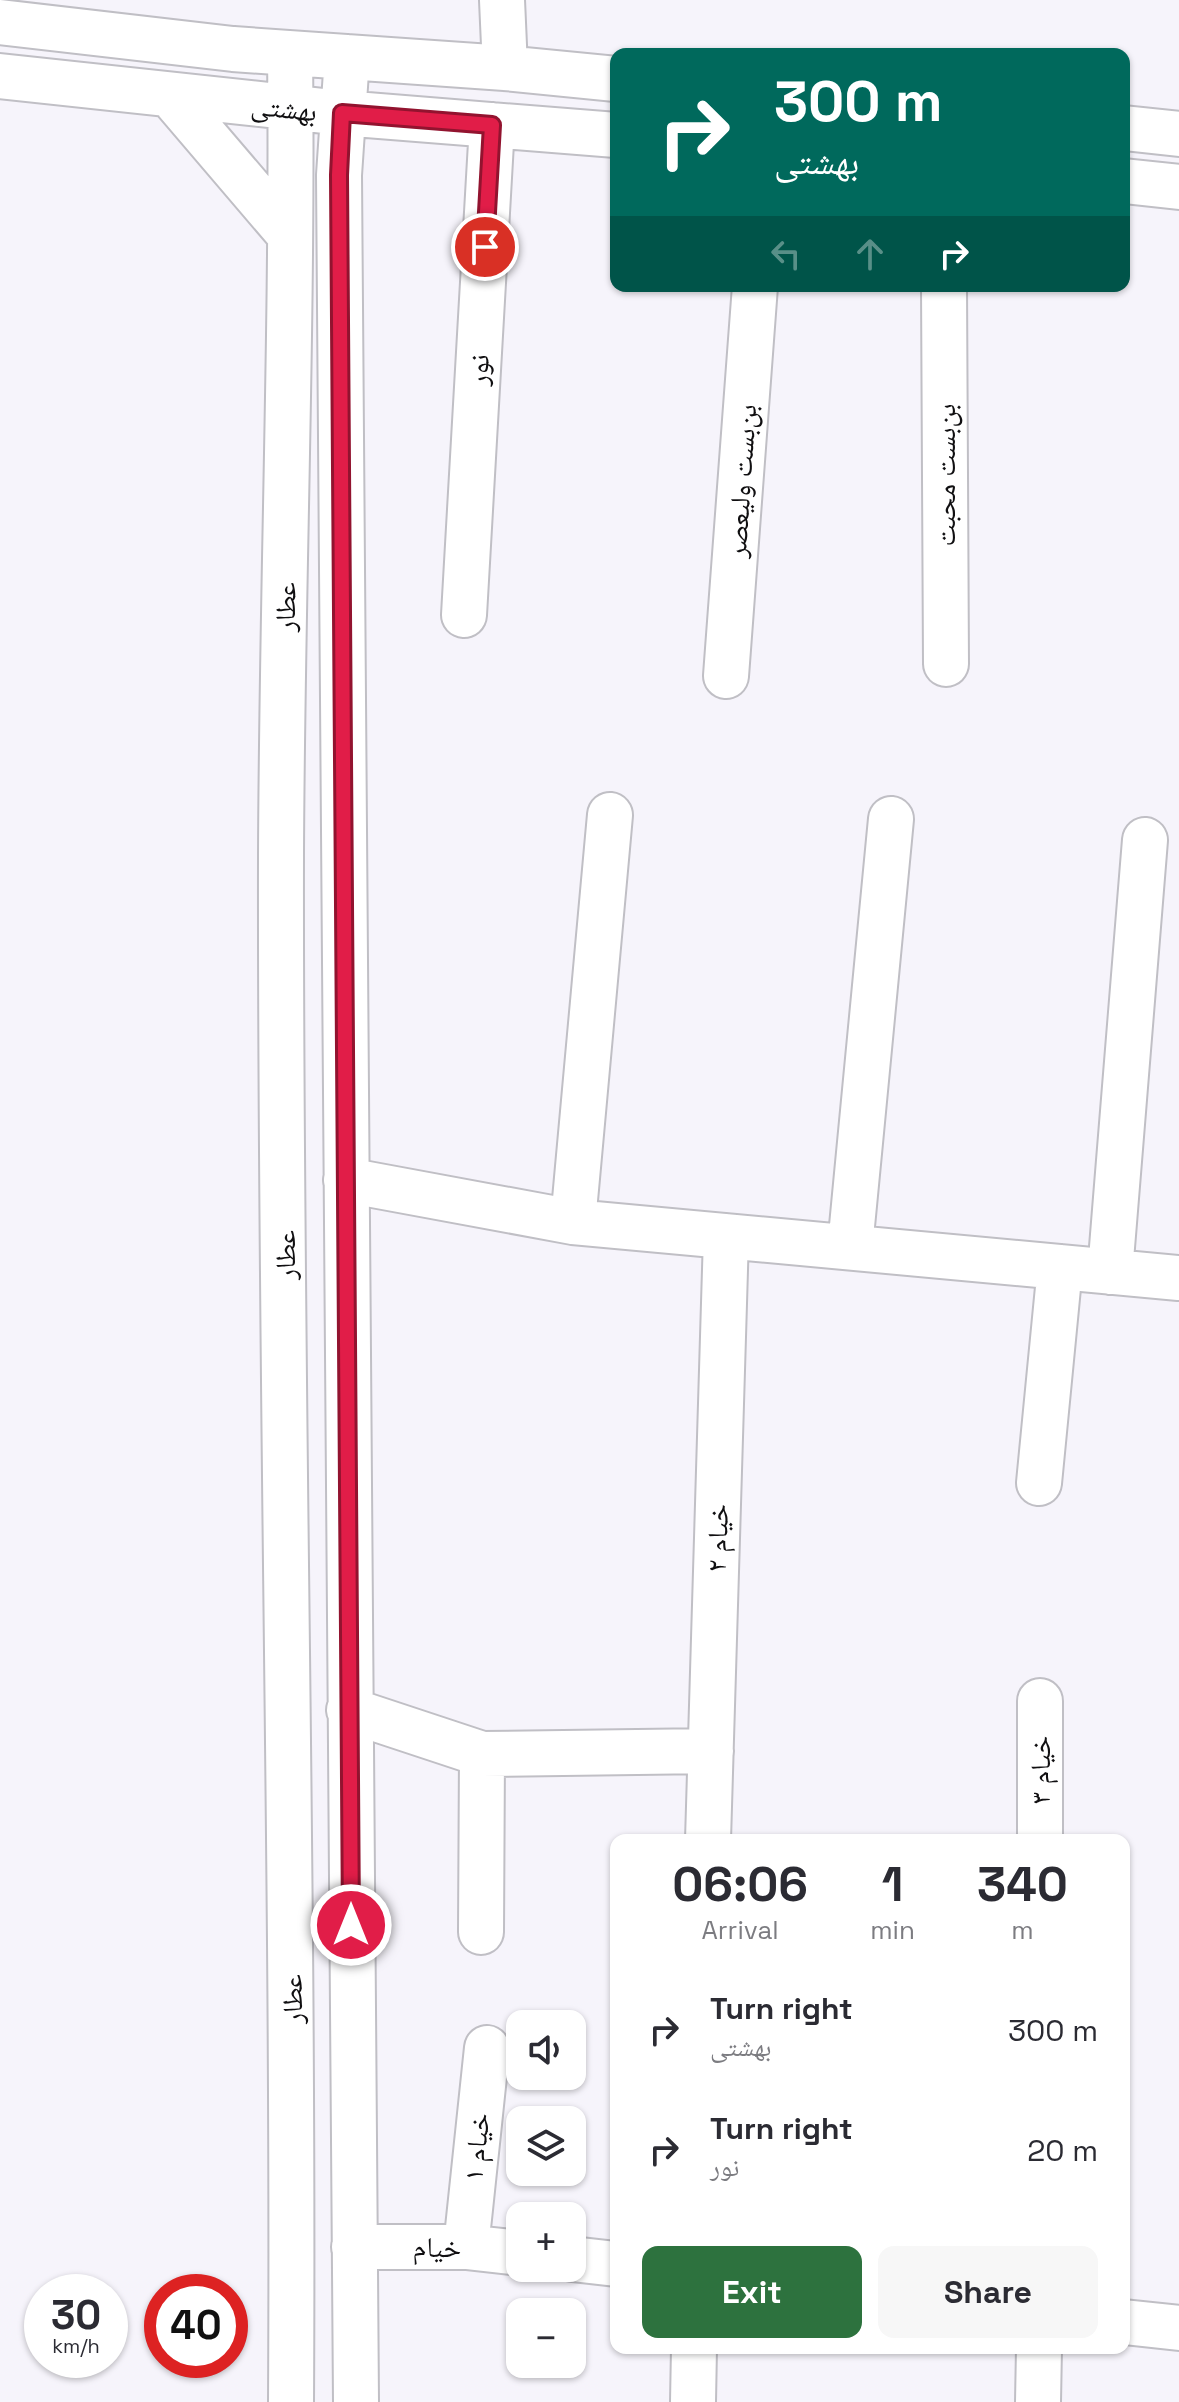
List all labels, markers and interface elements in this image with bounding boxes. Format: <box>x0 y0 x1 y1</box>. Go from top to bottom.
text: 300 m <box>774 66 943 137</box>
icon: right <box>642 80 746 184</box>
street label: بهشتی <box>249 87 319 129</box>
text: بهشتی <box>774 139 859 185</box>
pin <box>451 213 519 281</box>
icon: arrive <box>463 225 507 269</box>
icon: left <box>764 232 808 276</box>
icon: ahead <box>848 232 892 276</box>
icon: right <box>932 232 976 276</box>
street label: نور <box>459 353 497 388</box>
street label: بن‌بست ولیعصر <box>718 403 764 560</box>
street label: بن‌بست محبت <box>927 404 963 546</box>
street label: عطار <box>267 582 303 633</box>
street label: عطار <box>267 1230 303 1281</box>
street label: خیام ۲ <box>698 1503 737 1573</box>
street label: خیام ۳ <box>1022 1736 1059 1804</box>
text: 06:06 <box>672 1854 808 1915</box>
text: 1 <box>882 1854 903 1915</box>
text: 340 <box>977 1854 1068 1915</box>
position arrow <box>309 1883 393 1967</box>
text: Arrival <box>701 1913 779 1947</box>
text: min <box>870 1913 915 1947</box>
text: m <box>1011 1913 1034 1947</box>
street label: عطار <box>274 1974 310 2025</box>
text: Turn right <box>710 1989 853 2028</box>
icon: right <box>642 2008 686 2052</box>
map controls <box>506 2010 586 2378</box>
button: sound <box>506 2010 586 2090</box>
text: 300 m <box>1008 2011 1098 2050</box>
text: بهشتی <box>710 2030 772 2064</box>
button: layers <box>506 2106 586 2186</box>
text: Turn right <box>710 2109 853 2148</box>
street label: خیام ۱ <box>455 2111 498 2183</box>
icon: right <box>642 2128 686 2172</box>
text: 20 m <box>1027 2131 1098 2170</box>
text: نور <box>710 2150 739 2184</box>
button: + <box>506 2202 586 2282</box>
street label: خیام <box>412 2229 462 2266</box>
button: Exit <box>642 2246 862 2338</box>
button: Share <box>878 2246 1098 2338</box>
speed limit sign: 40 <box>144 2274 248 2378</box>
text: 30 <box>51 2290 101 2341</box>
button: − <box>506 2298 586 2378</box>
text: km/h <box>52 2333 100 2359</box>

